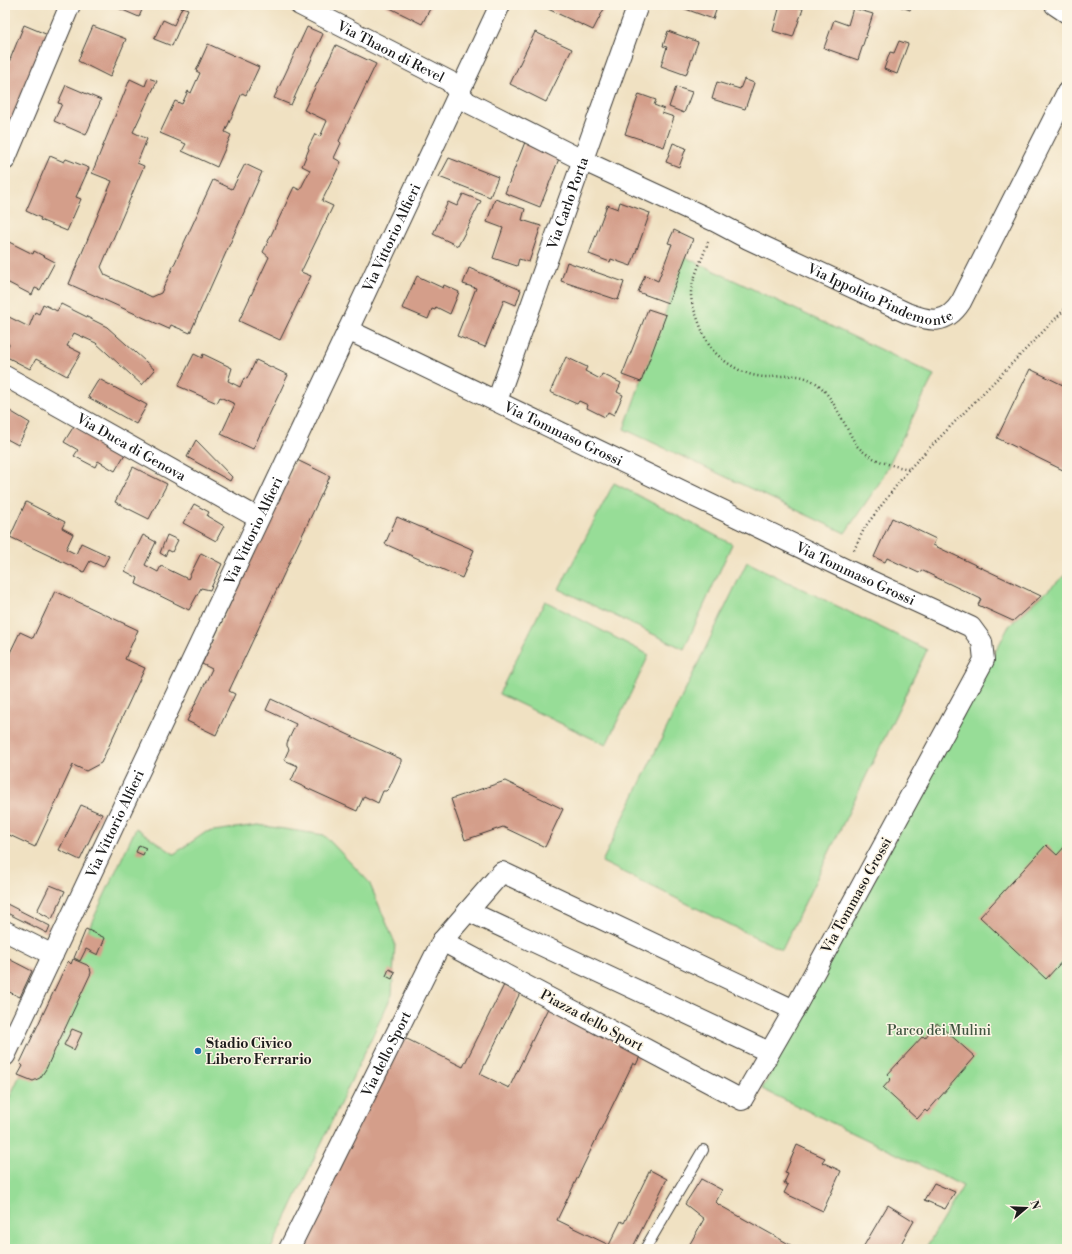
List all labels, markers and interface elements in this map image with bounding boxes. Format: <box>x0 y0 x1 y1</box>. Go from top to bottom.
street label: Via Thaon di Revel <box>333 17 447 87</box>
street label: Via Carlo Porta <box>543 154 593 253</box>
street label: Via Vittorio Alfieri <box>359 181 425 296</box>
street label: Via Ippolito Pindemonte <box>803 259 957 330</box>
street label: Via Tommaso Grossi <box>500 398 626 471</box>
street label: Via Duca di Genova <box>72 409 190 486</box>
street label: Via Vittorio Alfieri <box>220 474 287 589</box>
street label: Via Tommaso Grossi <box>792 538 918 610</box>
street label: Via Vittorio Alfieri <box>82 767 149 882</box>
street label: Via Tommaso Grossi <box>817 834 896 957</box>
street label: Piazza dello Sport <box>537 986 646 1056</box>
street label: Via dello Sport <box>358 1008 416 1101</box>
park label: Parco dei Mulini <box>887 1022 991 1040</box>
place label: Stadio Civico Libero Ferrario <box>206 1035 312 1069</box>
marker: Stadio Civico Libero Ferrario <box>193 1046 203 1056</box>
north arrow <box>1006 1188 1046 1228</box>
text: N <box>1026 1199 1043 1212</box>

